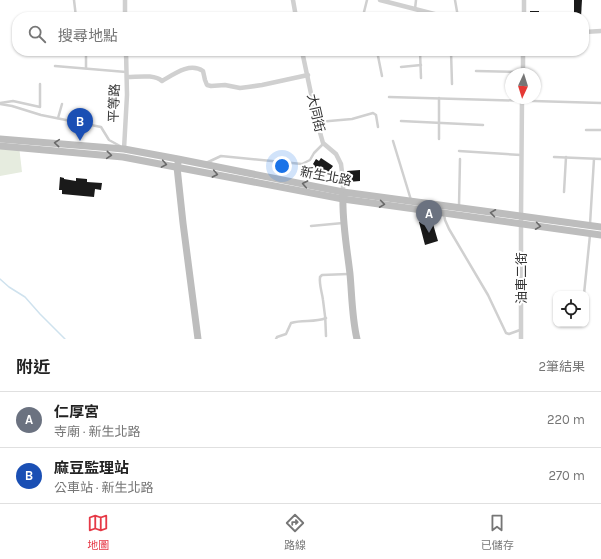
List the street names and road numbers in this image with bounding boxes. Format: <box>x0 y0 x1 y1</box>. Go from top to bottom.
street label: 平等路 <box>106 83 122 123</box>
street label: 大同街 <box>304 92 328 134</box>
street label: 新生北路 <box>299 164 353 188</box>
street label: 油車二街 <box>514 252 529 304</box>

